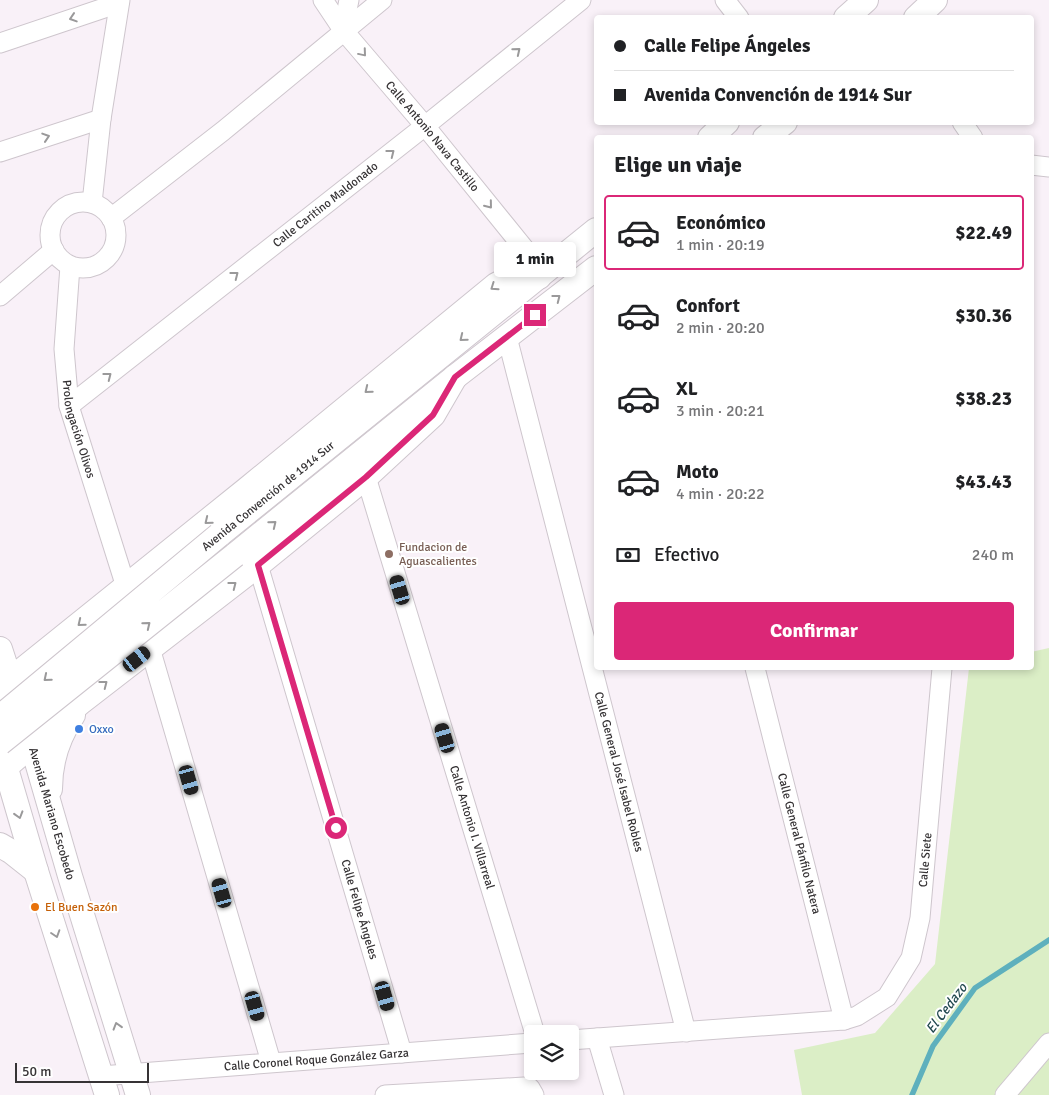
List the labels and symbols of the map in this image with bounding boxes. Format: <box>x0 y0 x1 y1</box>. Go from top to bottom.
one-way arrow <box>69 13 78 23</box>
one-way arrow <box>357 47 366 56</box>
one-way arrow <box>512 48 521 57</box>
street label: Calle Antonio Nava Castillo <box>382 78 482 195</box>
one-way arrow <box>42 133 50 143</box>
one-way arrow <box>385 151 394 159</box>
street label: Calle Caritino Maldonado <box>270 159 381 251</box>
one-way arrow <box>483 199 491 208</box>
callout: 1 min <box>494 242 576 278</box>
one-way arrow <box>230 272 239 281</box>
one-way arrow <box>490 281 500 290</box>
one-way arrow <box>551 295 561 304</box>
route end <box>524 304 546 326</box>
one-way arrow <box>460 332 469 340</box>
one-way arrow <box>102 372 111 381</box>
street label: Prolongación Olivos <box>59 379 98 480</box>
one-way arrow <box>365 384 374 393</box>
street label: Avenida Convención de 1914 Sur <box>199 438 338 555</box>
one-way arrow <box>205 515 214 523</box>
one-way arrow <box>267 522 276 530</box>
place label: Fundacion de Aguascalientes <box>399 540 477 569</box>
marker: Fundacion de Aguascalientes <box>383 548 395 560</box>
car <box>388 573 411 607</box>
one-way arrow <box>227 582 236 590</box>
one-way arrow <box>78 617 87 625</box>
one-way arrow <box>141 623 150 631</box>
car <box>120 644 153 674</box>
one-way arrow <box>43 673 52 682</box>
one-way arrow <box>98 682 107 690</box>
street label: Calle General José Isabel Robles <box>591 690 646 854</box>
car <box>433 721 456 755</box>
place label: Oxxo <box>89 722 114 737</box>
marker: Oxxo <box>73 723 85 735</box>
street label: Avenida Mariano Escobedo <box>25 746 78 882</box>
car <box>177 764 200 796</box>
street label: Calle Antonio I. Villarreal <box>446 764 498 891</box>
street label: Calle General Pánfilo Natera <box>774 772 824 916</box>
one-way arrow <box>14 810 24 818</box>
route start <box>325 817 347 839</box>
street label: Calle Siete <box>916 832 935 888</box>
street label: Calle Felipe Ángeles <box>337 858 381 961</box>
car <box>210 877 233 909</box>
place label: El Buen Sazón <box>45 900 118 915</box>
marker: El Buen Sazón <box>29 901 41 913</box>
one-way arrow <box>50 930 60 938</box>
water label: El Cedazo <box>922 979 971 1037</box>
car <box>373 980 396 1012</box>
car <box>243 990 266 1022</box>
one-way arrow <box>112 1022 122 1031</box>
street label: Calle Coronel Roque González Garza <box>223 1045 409 1075</box>
scale bar <box>15 1060 149 1083</box>

